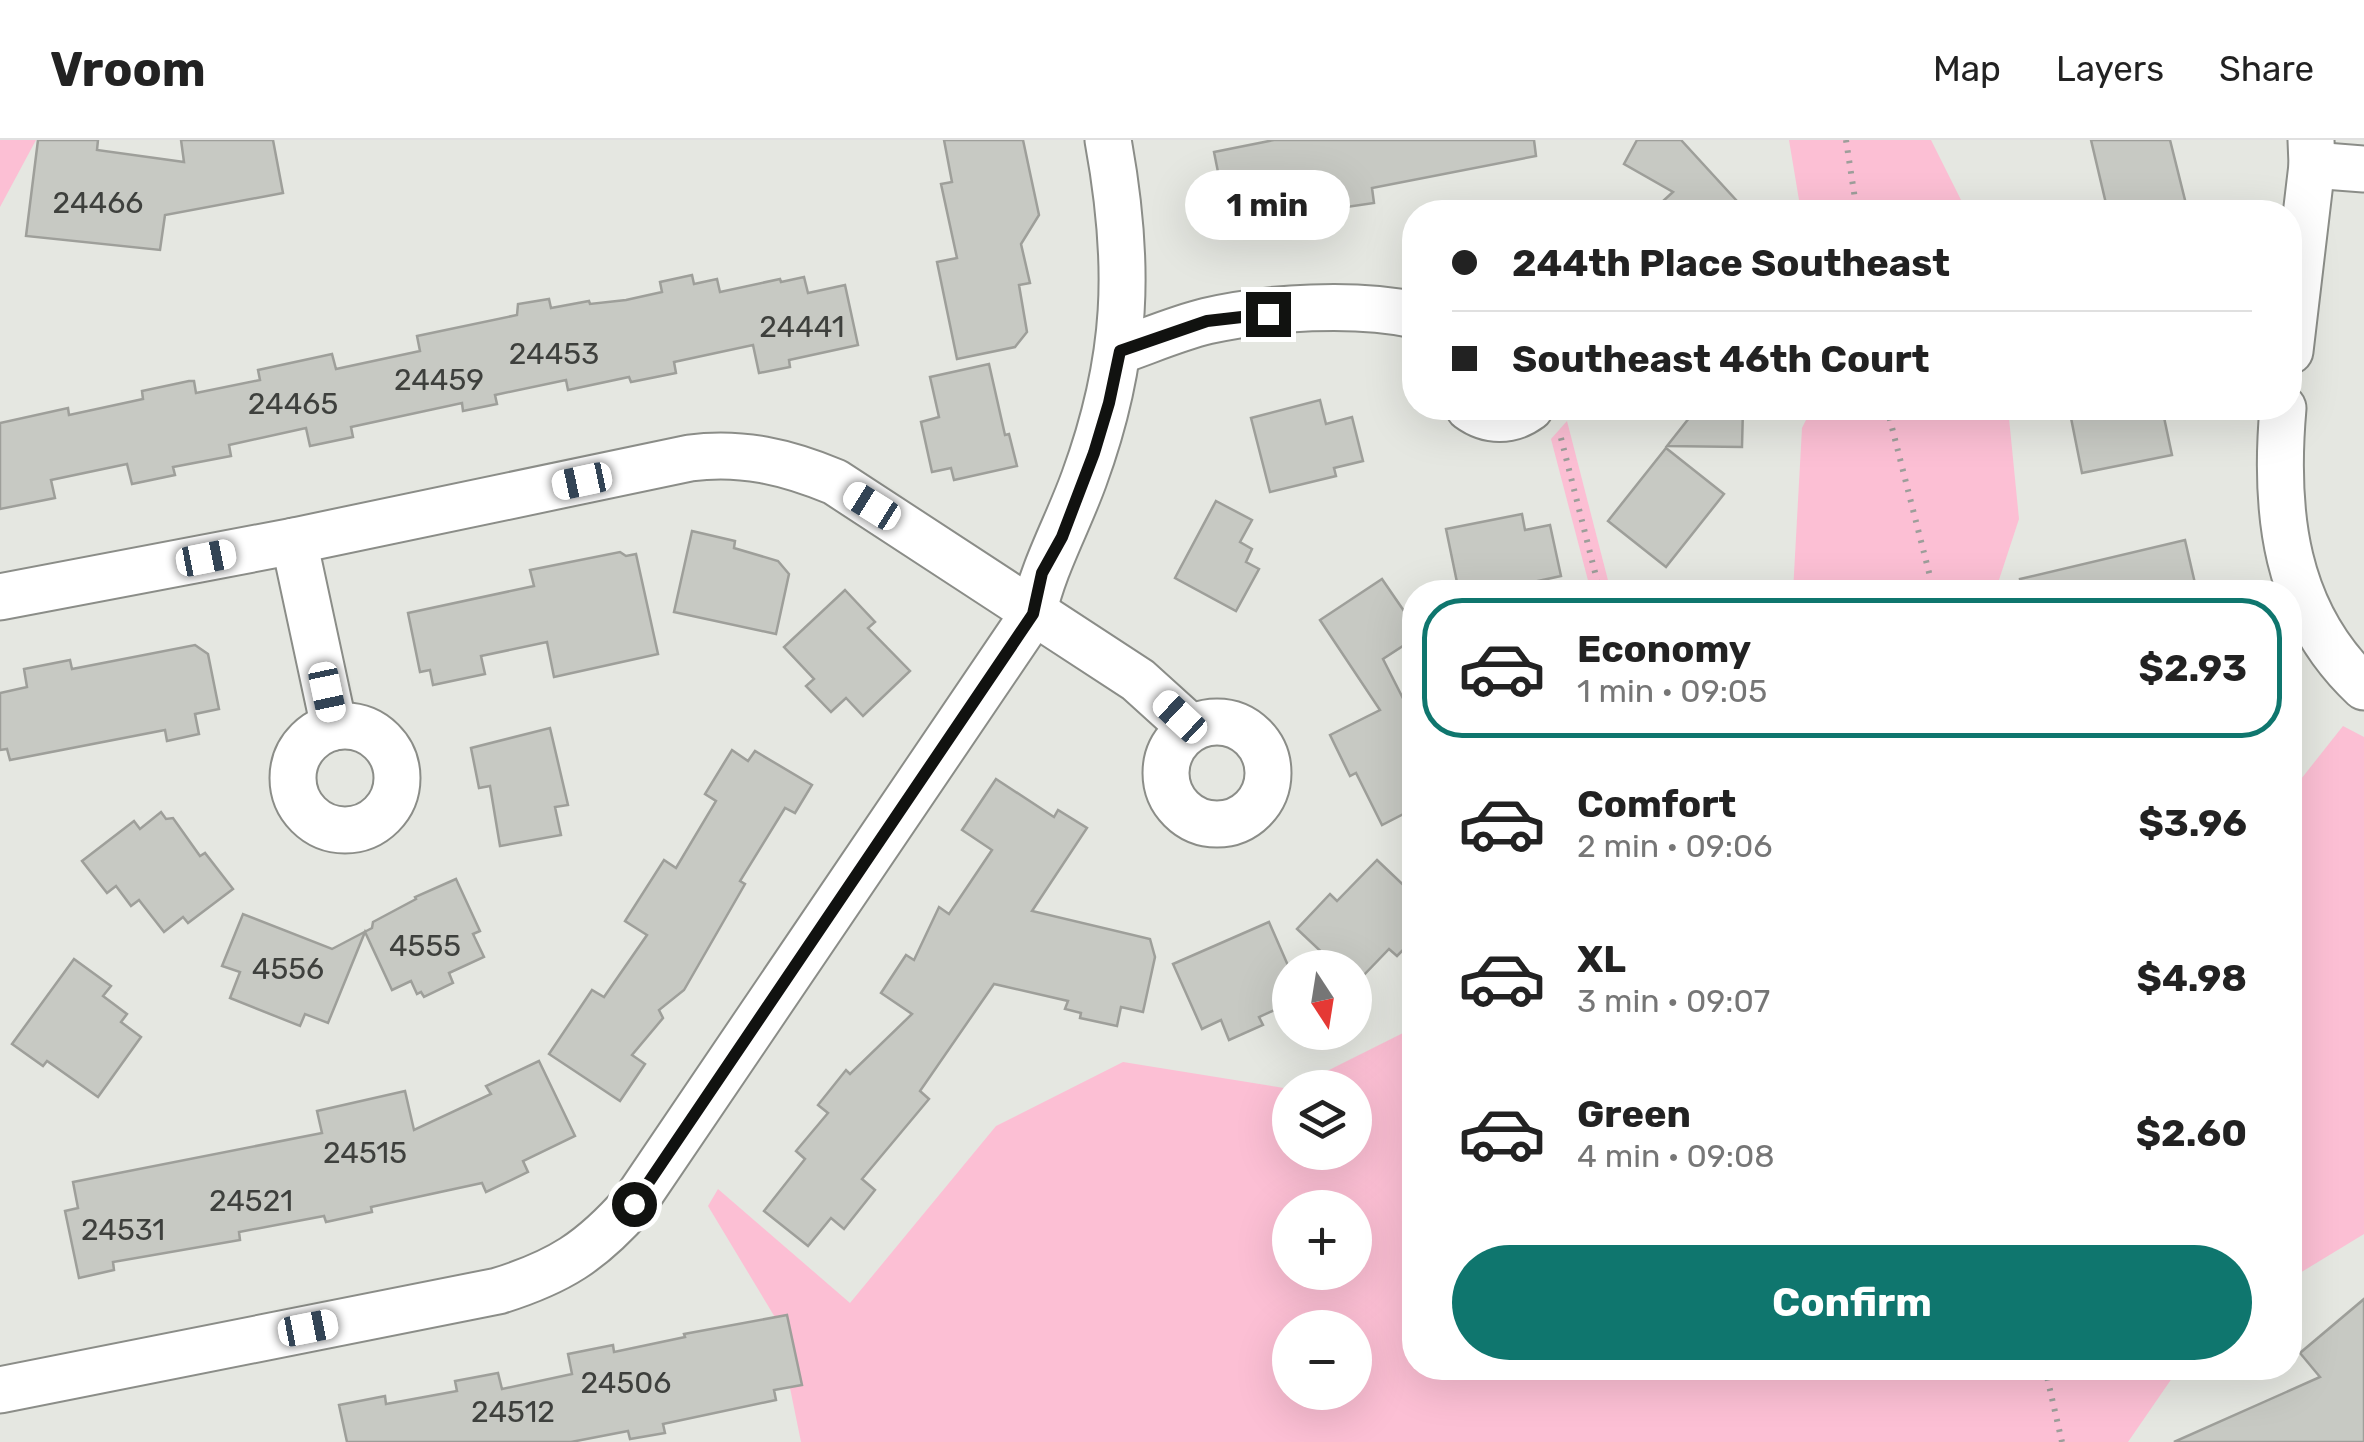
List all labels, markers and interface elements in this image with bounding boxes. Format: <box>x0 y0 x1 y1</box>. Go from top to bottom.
text: Vroom <box>50 41 206 98</box>
text: Map <box>1933 48 2001 90</box>
text: Layers <box>2056 48 2164 90</box>
text: Share <box>2219 48 2314 90</box>
callout: 1 min <box>1186 169 1350 239</box>
house number: 24466 <box>53 185 143 221</box>
text: 1 min <box>1227 186 1308 224</box>
text: 244th Place Southeast <box>1512 240 1950 286</box>
route end <box>1246 292 1291 337</box>
house number: 24441 <box>759 309 845 345</box>
house number: 24453 <box>509 336 599 372</box>
text: Southeast 46th Court <box>1512 336 1929 382</box>
house number: 24459 <box>394 362 484 398</box>
house number: 24465 <box>248 386 338 422</box>
car <box>550 460 614 502</box>
car <box>839 477 905 535</box>
car <box>174 538 238 578</box>
icon: car <box>1457 623 1547 713</box>
text: Economy <box>1577 626 1751 672</box>
text: $2.93 <box>2139 645 2247 691</box>
car <box>306 660 348 724</box>
text: 1 min · 09:05 <box>1577 672 1767 710</box>
car <box>1148 686 1212 748</box>
icon: car <box>1457 778 1547 868</box>
text: Comfort <box>1577 781 1736 827</box>
text: $3.96 <box>2138 800 2247 846</box>
text: 2 min · 09:06 <box>1577 827 1773 865</box>
house number: 4555 <box>389 928 461 964</box>
icon: car <box>1457 933 1547 1023</box>
text: XL <box>1577 936 1626 982</box>
north arrow <box>1272 950 1372 1050</box>
map controls <box>1272 950 1372 1410</box>
house number: 4556 <box>252 951 324 987</box>
text: $4.98 <box>2137 955 2247 1001</box>
text: 3 min · 09:07 <box>1577 982 1770 1020</box>
button: layers <box>1272 1070 1372 1170</box>
icon: car <box>1457 1088 1547 1178</box>
text: Green <box>1577 1091 1691 1137</box>
text: $2.60 <box>2136 1110 2247 1156</box>
house number: 24515 <box>323 1135 407 1171</box>
text: 4 min · 09:08 <box>1577 1137 1775 1175</box>
route start <box>612 1182 657 1227</box>
house number: 24521 <box>209 1183 293 1219</box>
button: + <box>1272 1190 1372 1290</box>
house number: 24531 <box>81 1212 165 1248</box>
button: Confirm <box>1452 1245 2252 1360</box>
car <box>276 1308 340 1348</box>
button: − <box>1272 1310 1372 1410</box>
house number: 24506 <box>581 1365 671 1401</box>
house number: 24512 <box>471 1394 555 1430</box>

